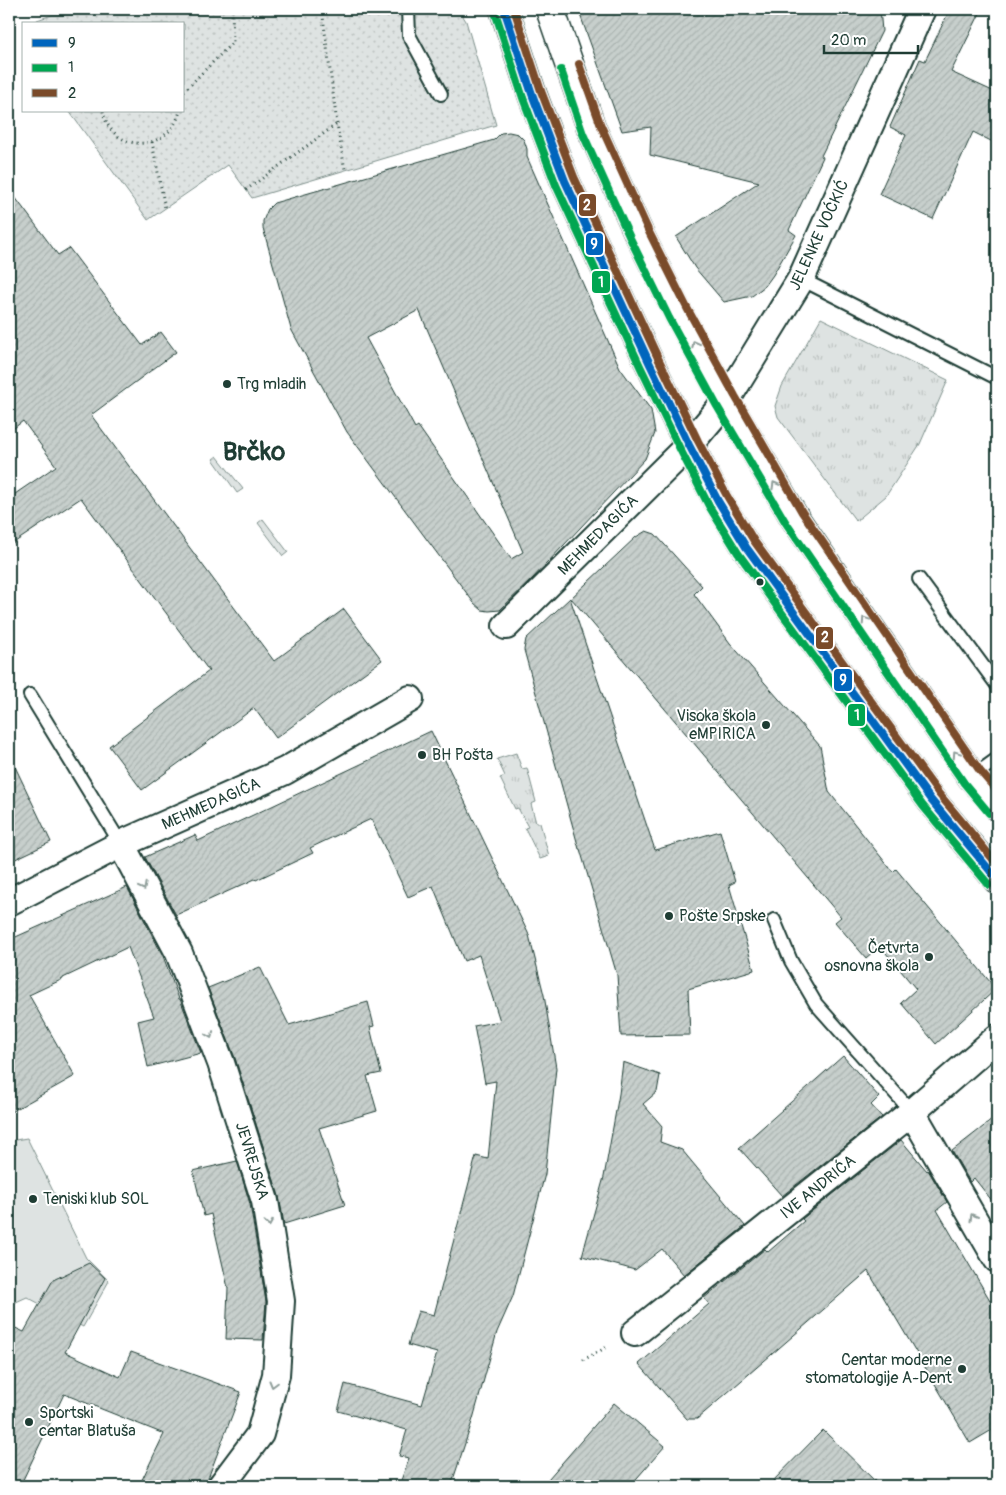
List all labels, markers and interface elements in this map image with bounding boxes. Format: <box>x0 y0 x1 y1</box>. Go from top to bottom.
legend <box>22 22 185 112</box>
scale bar <box>824 22 917 54</box>
text: 20 m <box>831 31 866 50</box>
text: 9 <box>68 34 76 53</box>
text: 1 <box>68 58 74 77</box>
text: 2 <box>68 84 76 103</box>
street label: JELENKE VOĆKIĆ <box>785 176 853 294</box>
line badge: 2 <box>578 193 597 217</box>
text: 2 <box>583 197 591 214</box>
line badge: 9 <box>585 232 604 256</box>
text: 9 <box>590 236 598 253</box>
line badge: 1 <box>591 270 611 294</box>
text: 1 <box>598 274 604 291</box>
one-way arrow <box>691 340 701 349</box>
place label: Trg mladih <box>237 374 306 394</box>
marker: Trg mladih <box>221 378 233 390</box>
district label: Brčko <box>223 436 285 468</box>
one-way arrow <box>771 481 781 490</box>
street label: MEHMEDAGIĆA <box>554 491 642 579</box>
unlabelled marker <box>755 577 765 587</box>
one-way arrow <box>862 616 871 626</box>
line badge: 2 <box>815 626 834 650</box>
text: 2 <box>821 629 829 646</box>
line badge: 9 <box>833 668 853 692</box>
text: 9 <box>839 672 847 689</box>
line badge: 1 <box>847 703 866 727</box>
place label: Visoka škola eMPIRICA <box>677 706 756 744</box>
text: 1 <box>854 707 860 724</box>
marker: Visoka škola eMPIRICA <box>760 719 772 731</box>
place label: BH Pošta <box>432 745 493 765</box>
marker: BH Pošta <box>416 749 428 761</box>
one-way arrow <box>953 751 963 760</box>
street label: MEHMEDAGIĆA <box>159 773 263 835</box>
one-way arrow <box>137 882 147 891</box>
place label: Pošte Srpske <box>679 906 766 926</box>
marker: Pošte Srpske <box>663 910 675 922</box>
place label: Četvrta osnovna škola <box>824 938 919 976</box>
marker: Četvrta osnovna škola <box>923 951 935 963</box>
one-way arrow <box>204 1030 214 1039</box>
street label: JEVREJSKA <box>231 1120 273 1202</box>
street label: IVE ANDRIĆA <box>776 1150 860 1224</box>
place label: Teniski klub SOL <box>43 1189 149 1209</box>
marker: Teniski klub SOL <box>27 1193 39 1205</box>
one-way arrow <box>969 1213 979 1222</box>
one-way arrow <box>263 1219 273 1227</box>
place label: Centar moderne stomatologije A-Dent <box>805 1350 953 1388</box>
marker: Centar moderne stomatologije A-Dent <box>956 1363 968 1375</box>
one-way arrow <box>269 1380 279 1388</box>
place label: Sportski centar Blatuša <box>39 1403 136 1441</box>
marker: Sportski centar Blatuša <box>23 1416 35 1428</box>

